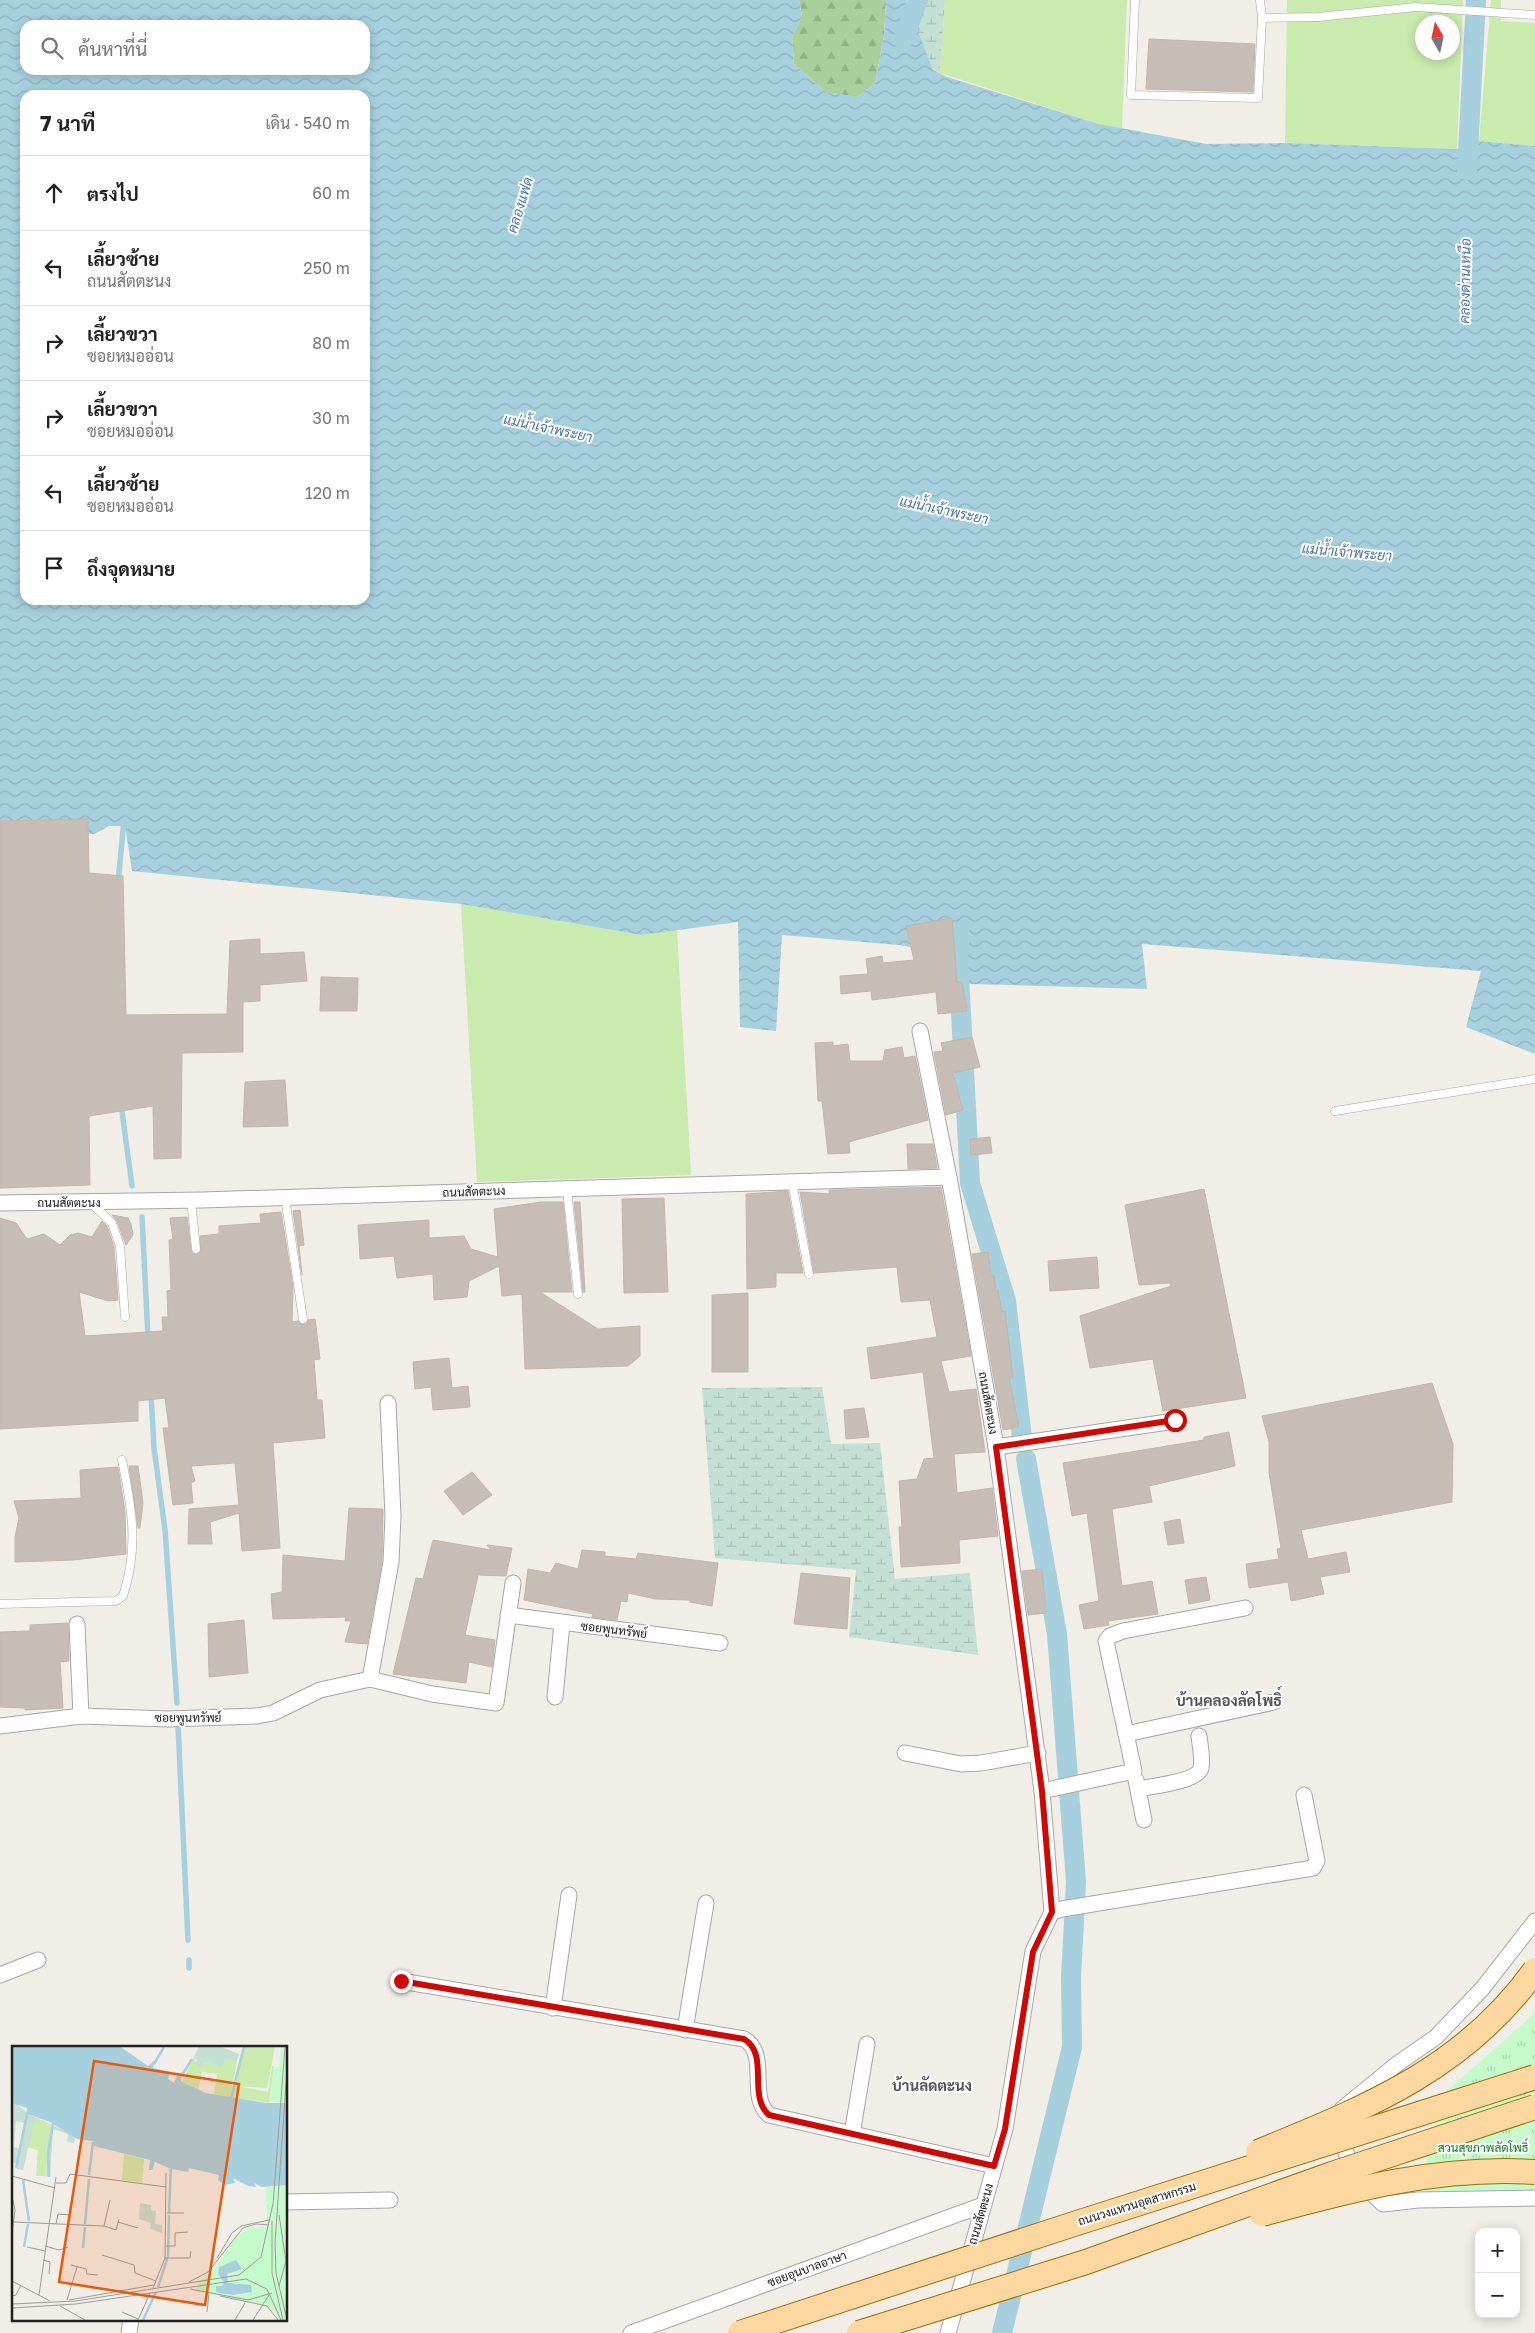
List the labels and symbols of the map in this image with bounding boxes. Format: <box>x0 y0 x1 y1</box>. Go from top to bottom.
north arrow <box>1415 15 1460 60</box>
water label: คลองแฟด <box>503 175 536 235</box>
water label: คลองด่านเหนือ <box>1455 238 1474 324</box>
water label: แม่น้ำเจ้าพระยา <box>502 407 595 445</box>
water label: แม่น้ำเจ้าพระยา <box>898 489 991 527</box>
water label: แม่น้ำเจ้าพระยา <box>1301 536 1393 564</box>
street label: ถนนสัตตะนง <box>442 1183 506 1200</box>
street label: ถนนสัตตะนง <box>37 1195 101 1210</box>
street label: ถนนสัตตะนง <box>976 1370 1001 1435</box>
route start <box>1164 1409 1187 1432</box>
street label: ซอยพูนทรัพย์ <box>580 1618 648 1642</box>
district label: บ้านคลองลัดโพธิ์ <box>1176 1685 1282 1709</box>
street label: ซอยพูนทรัพย์ <box>155 1710 221 1726</box>
route end <box>390 1970 413 1993</box>
inset map <box>12 2046 288 2320</box>
district label: บ้านลัดตะนง <box>892 2076 972 2094</box>
park label: สวนสุขภาพลัดโพธิ์ <box>1438 2137 1529 2157</box>
street label: ถนนวงแหวนอุตสาหกรรม <box>1076 2178 1198 2231</box>
street label: ถนนสัตตะนง <box>965 2181 996 2246</box>
street label: ซอยอุนบาลอาษา <box>765 2247 849 2292</box>

